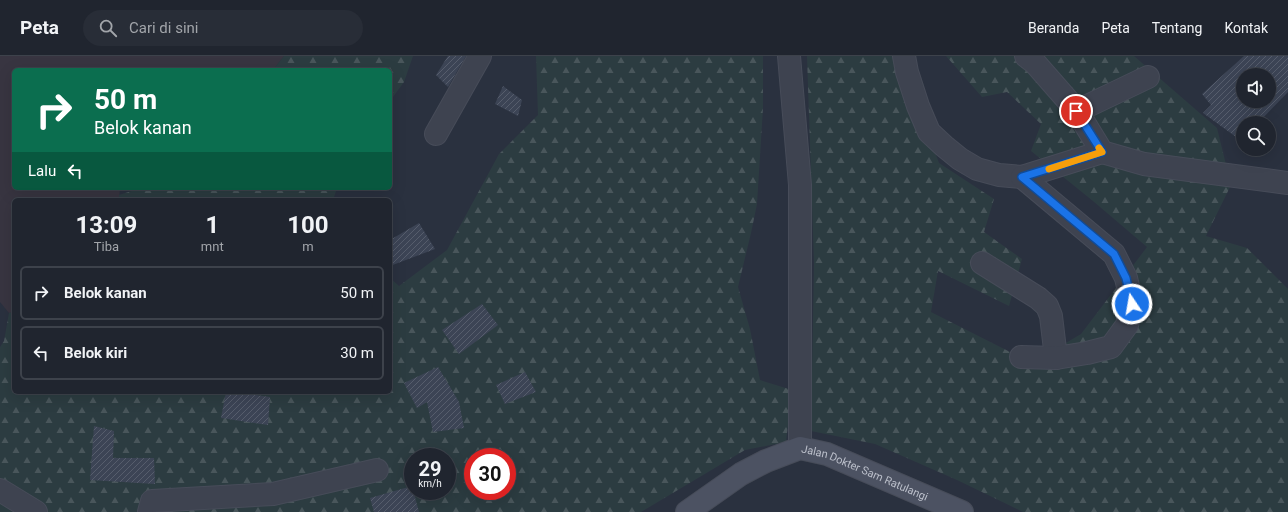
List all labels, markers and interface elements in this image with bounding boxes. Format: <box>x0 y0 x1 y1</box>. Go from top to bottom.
search box <box>83 10 363 46</box>
text: Peta <box>20 16 59 39</box>
icon: search <box>97 17 119 39</box>
text: Cari di sini <box>129 19 199 37</box>
text: Beranda <box>1028 20 1079 36</box>
text: Peta <box>1101 20 1130 36</box>
text: Tentang <box>1152 20 1202 36</box>
text: Kontak <box>1224 20 1268 36</box>
map controls <box>1236 68 1276 156</box>
button: sound <box>1236 68 1276 108</box>
text: 50 m <box>94 83 157 116</box>
icon: right <box>28 84 80 136</box>
pin <box>1059 94 1093 128</box>
icon: arrive <box>1065 100 1087 122</box>
button: search <box>1236 116 1276 156</box>
text: Belok kanan <box>94 117 192 138</box>
icon: left <box>64 160 86 182</box>
text: Lalu <box>28 162 56 180</box>
text: 13:09 <box>76 211 137 239</box>
text: 1 <box>205 211 219 239</box>
text: 100 <box>287 211 329 239</box>
text: Tiba <box>94 239 119 254</box>
text: mnt <box>201 239 224 254</box>
text: m <box>302 239 314 254</box>
icon: right <box>30 282 52 304</box>
position arrow <box>1111 283 1153 325</box>
text: Belok kanan <box>64 284 147 302</box>
text: 50 m <box>340 284 374 302</box>
icon: left <box>30 342 52 364</box>
text: Belok kiri <box>64 344 127 362</box>
text: 30 m <box>340 344 374 362</box>
street label: Jalan Dokter Sam Ratulangi <box>800 442 930 503</box>
speed limit sign: 30 <box>464 448 516 500</box>
text: 29 <box>419 457 441 481</box>
text: km/h <box>418 478 442 489</box>

